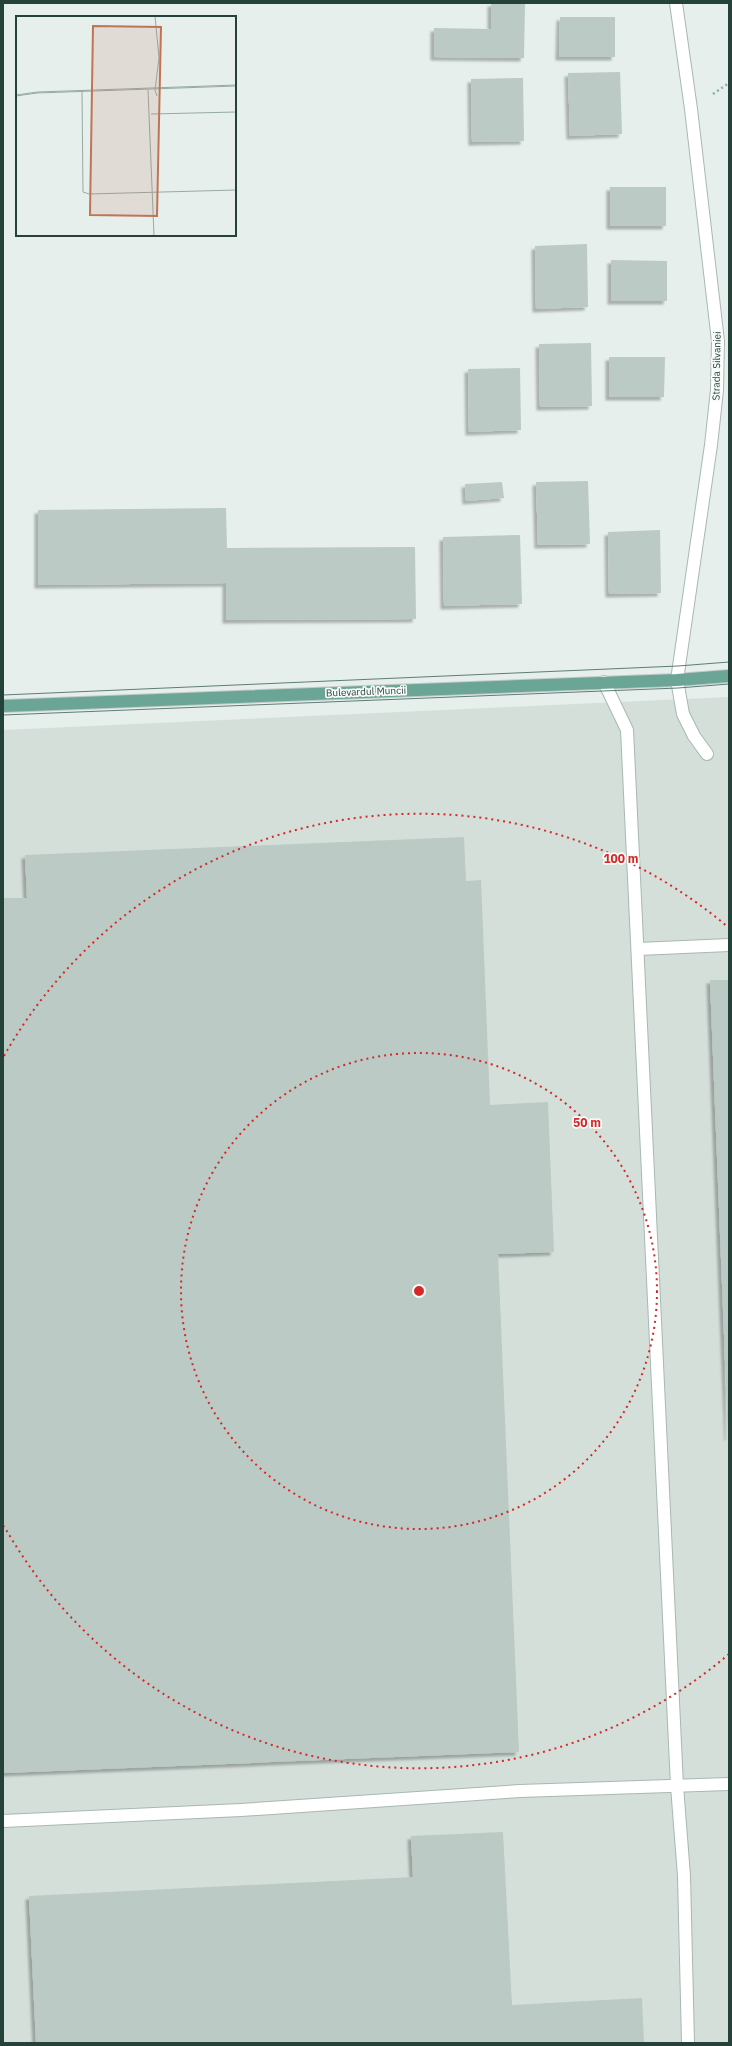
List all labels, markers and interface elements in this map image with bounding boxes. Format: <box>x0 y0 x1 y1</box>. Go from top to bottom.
inset map <box>16 16 236 236</box>
street label: Strada Silvaniei <box>709 331 724 401</box>
street label: Bulevardul Muncii <box>326 684 406 699</box>
text: 100 m <box>603 851 639 866</box>
text: 50 m <box>573 1115 601 1130</box>
centre of rings <box>412 1284 426 1298</box>

